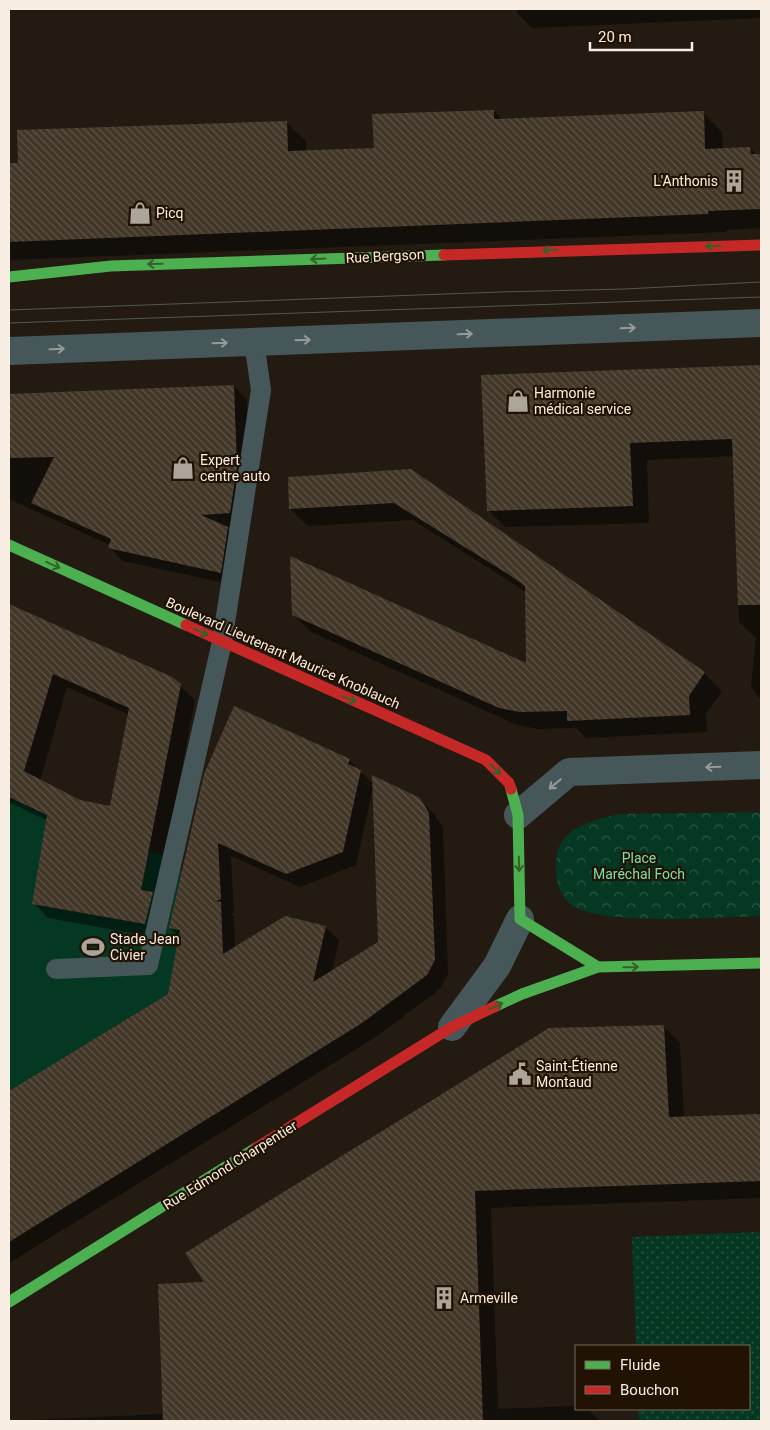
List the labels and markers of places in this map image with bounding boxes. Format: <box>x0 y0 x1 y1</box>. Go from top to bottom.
building icon: L'Anthonis <box>721 168 747 194</box>
place label: L'Anthonis <box>653 173 718 189</box>
shop icon: Picq <box>127 200 153 226</box>
place label: Picq <box>156 205 184 221</box>
place label: Harmonie médical service <box>534 385 631 417</box>
shop icon: Harmonie médical service <box>505 388 531 414</box>
place label: Expert centre auto <box>200 452 270 484</box>
shop icon: Expert centre auto <box>170 455 196 481</box>
place label: Stade Jean Civier <box>110 931 180 963</box>
sports icon: Stade Jean Civier <box>80 934 106 960</box>
place label: Saint-Étienne Montaud <box>536 1057 618 1090</box>
public building icon: Saint-Étienne Montaud <box>507 1061 533 1087</box>
building icon: Armeville <box>431 1285 457 1311</box>
place label: Armeville <box>460 1290 518 1306</box>

